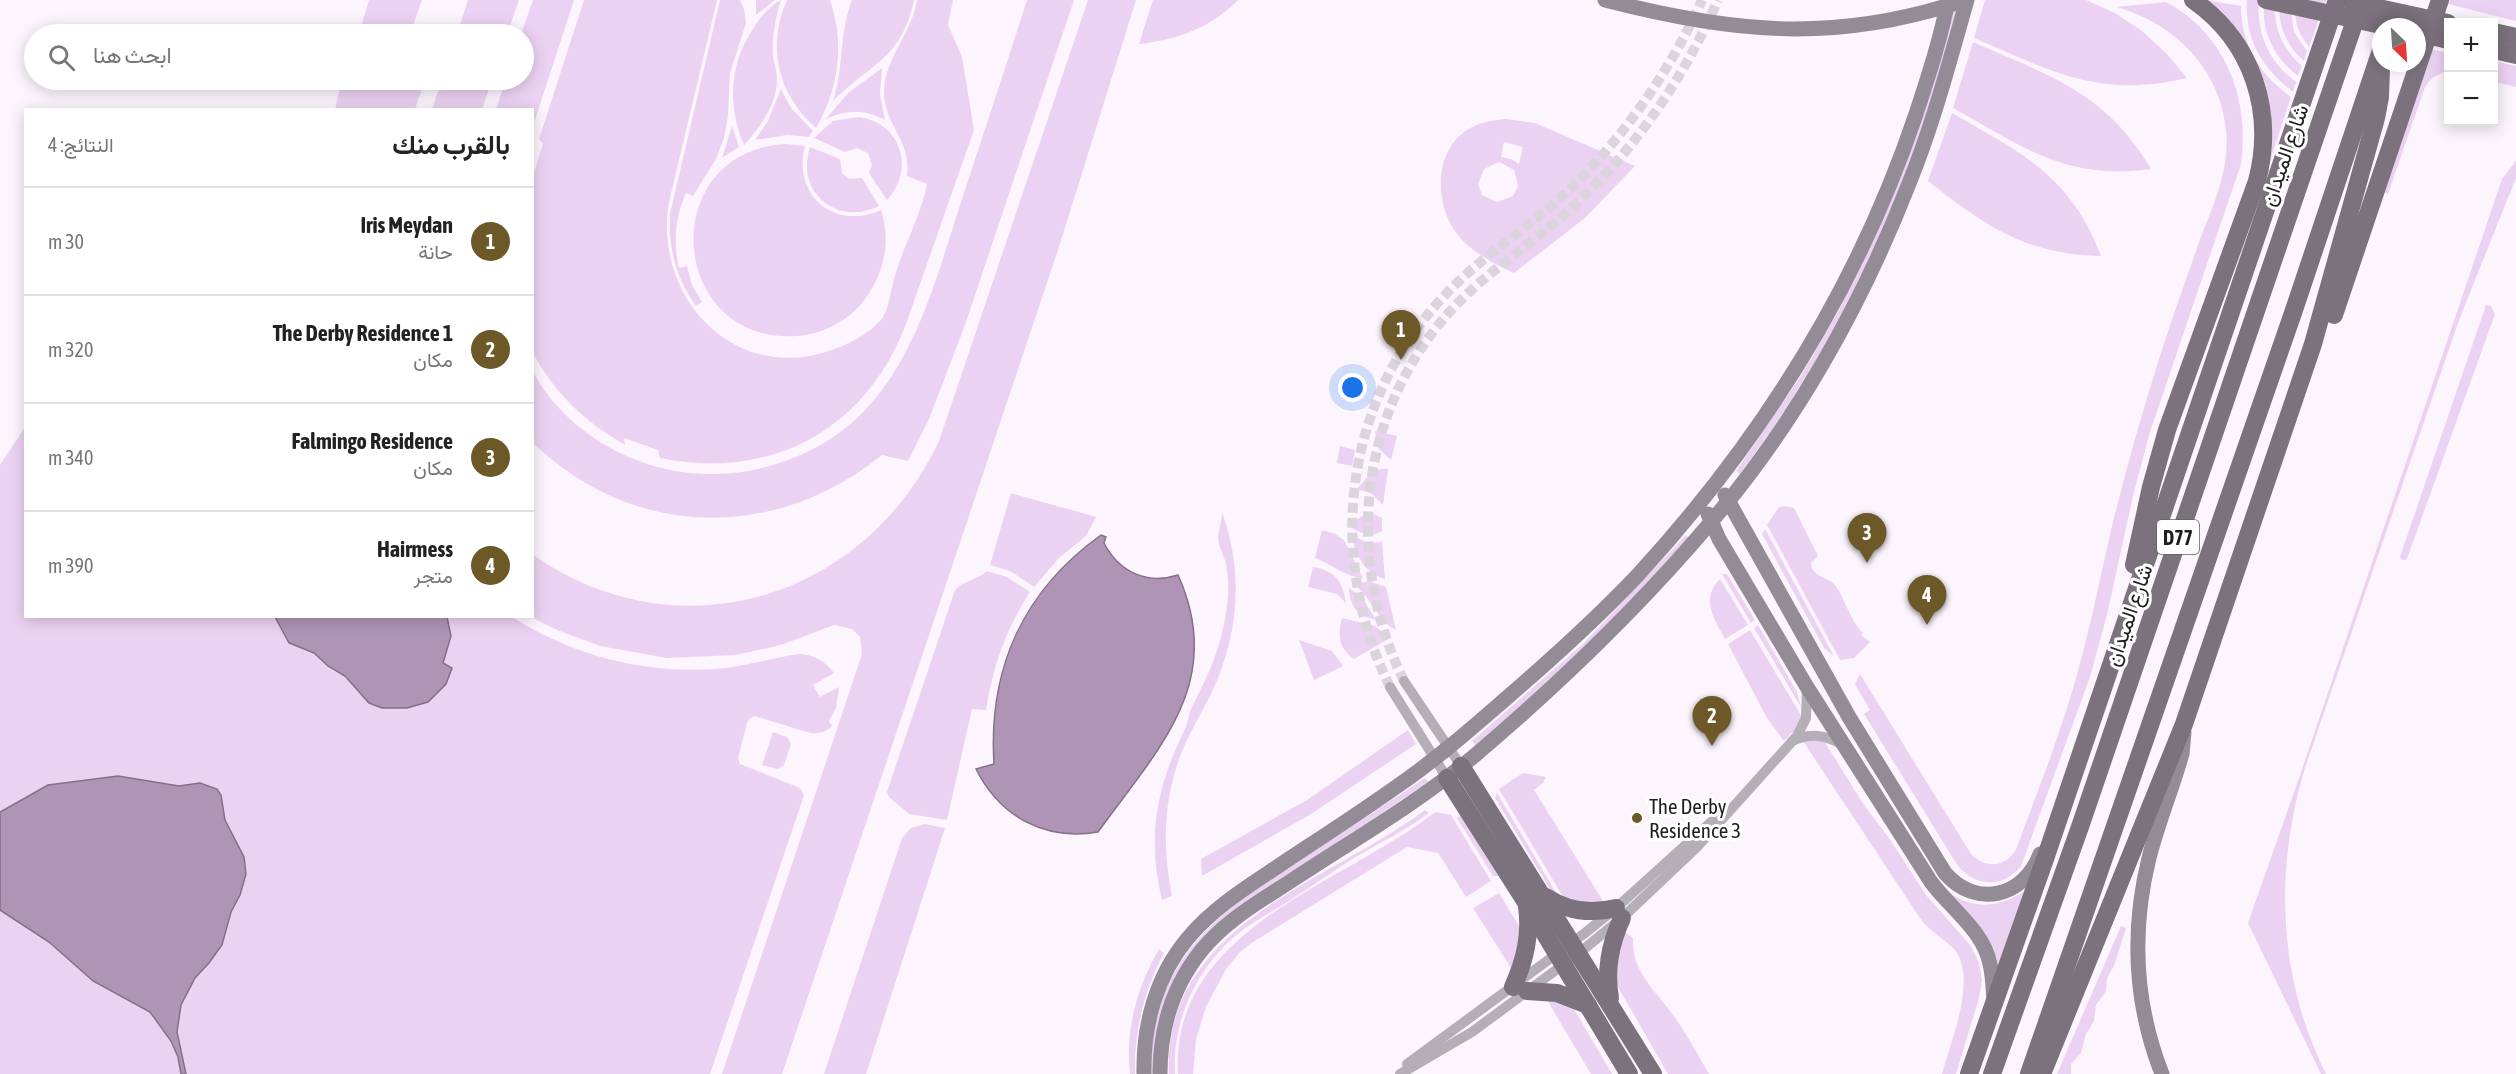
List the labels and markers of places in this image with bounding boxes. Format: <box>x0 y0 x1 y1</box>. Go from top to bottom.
pin: 1 <box>1382 310 1420 360</box>
pin: 3 <box>1848 514 1886 563</box>
pin: 4 <box>1908 576 1946 625</box>
pin: 2 <box>1692 696 1732 746</box>
place label: The Derby Residence 3 <box>1649 794 1741 842</box>
marker: The Derby Residence 3 <box>1630 811 1644 825</box>

